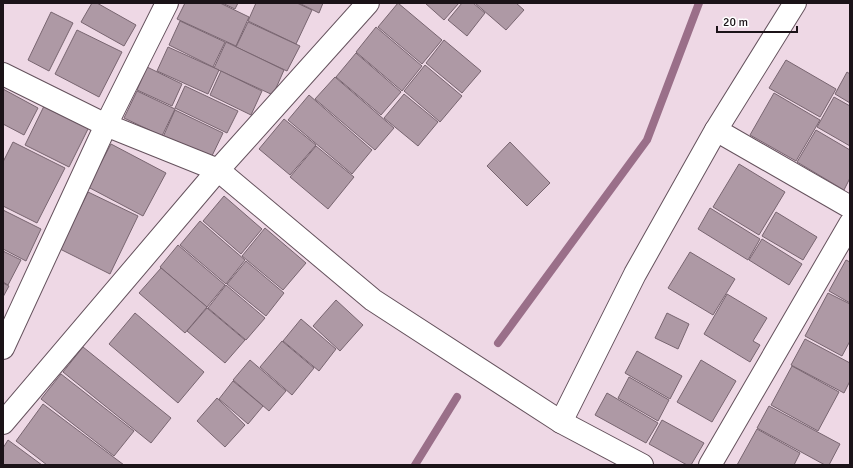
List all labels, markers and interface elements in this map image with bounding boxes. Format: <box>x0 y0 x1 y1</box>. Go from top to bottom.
scale bar <box>717 8 797 34</box>
text: 20 m <box>723 15 748 30</box>

